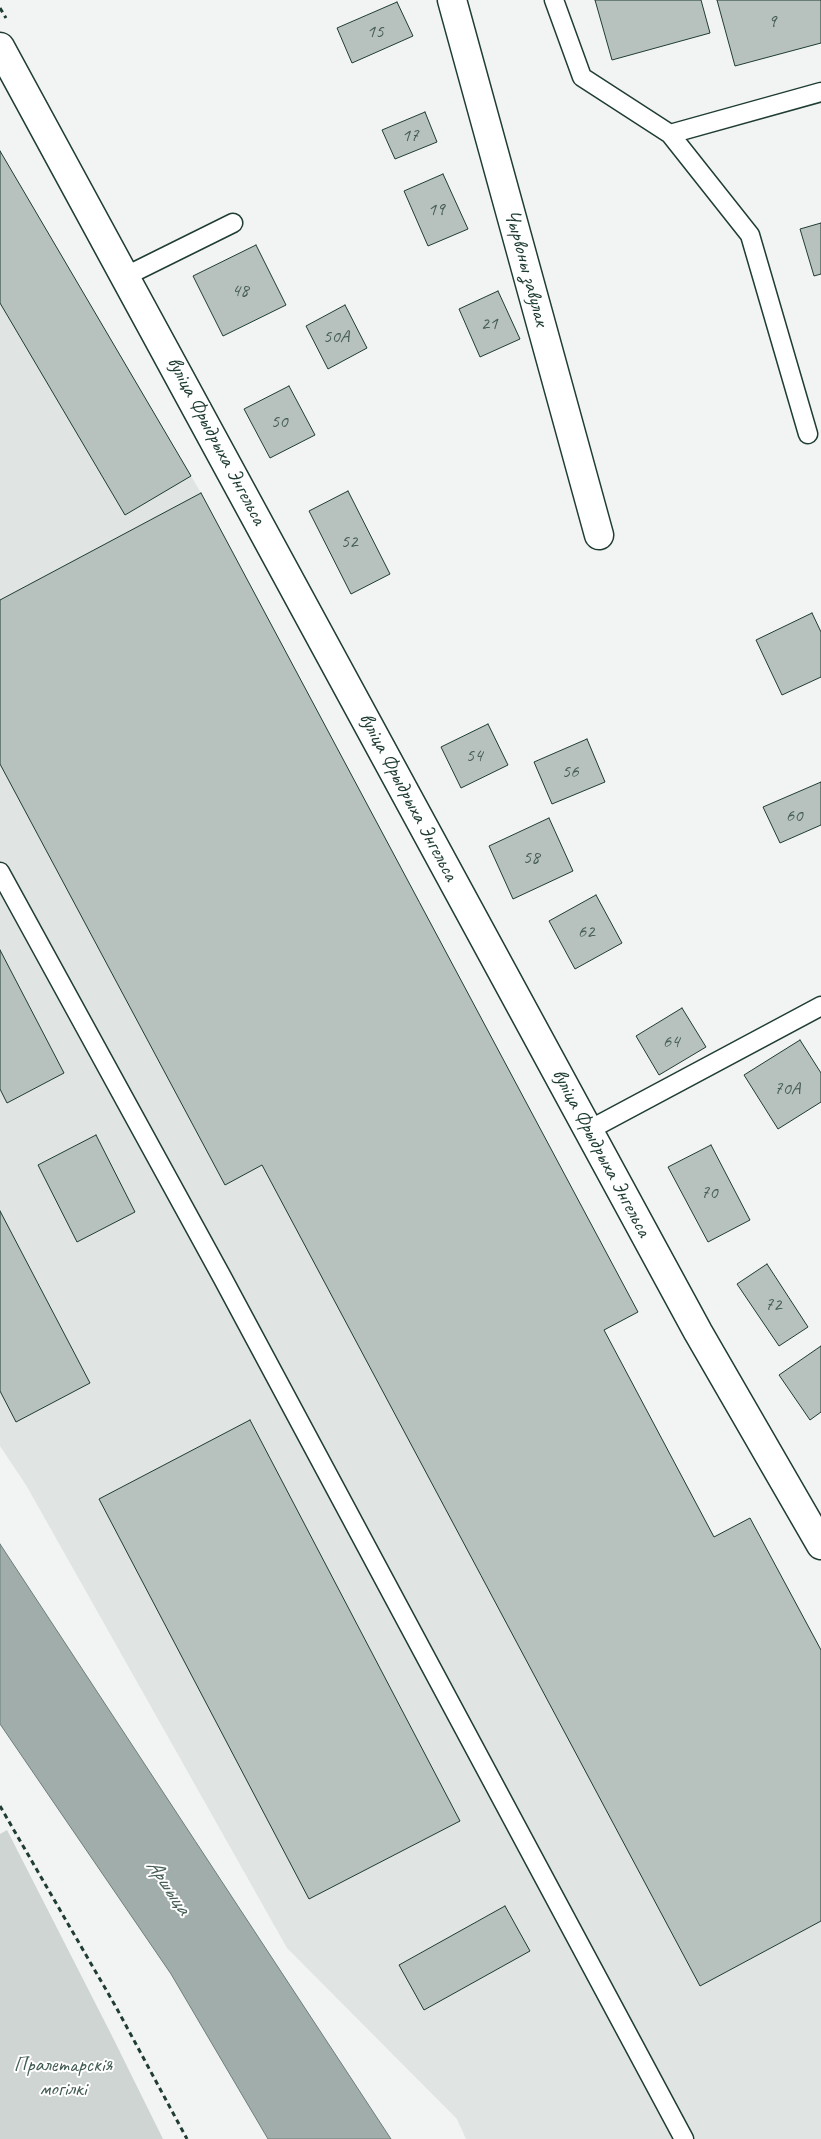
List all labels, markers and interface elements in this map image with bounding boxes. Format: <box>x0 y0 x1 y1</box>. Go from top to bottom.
house number: 9 <box>768 11 776 33</box>
house number: 15 <box>366 21 384 43</box>
house number: 17 <box>401 125 419 147</box>
house number: 19 <box>427 199 445 221</box>
street label: Чырвоны завулак <box>498 207 554 329</box>
house number: 48 <box>231 280 249 302</box>
house number: 21 <box>480 313 498 335</box>
house number: 50А <box>323 326 349 348</box>
street label: вуліца Фрыдрыха Энгельса <box>161 352 271 530</box>
house number: 50 <box>270 411 288 433</box>
house number: 52 <box>340 531 358 553</box>
street label: вуліца Фрыдрыха Энгельса <box>353 708 463 886</box>
house number: 54 <box>465 745 483 767</box>
house number: 56 <box>561 761 579 783</box>
house number: 60 <box>785 805 803 827</box>
house number: 58 <box>522 847 540 869</box>
house number: 62 <box>577 921 595 943</box>
house number: 64 <box>662 1031 680 1053</box>
street label: вуліца Фрыдрыха Энгельса <box>546 1064 656 1242</box>
house number: 70А <box>774 1078 800 1100</box>
house number: 70 <box>700 1182 718 1204</box>
house number: 72 <box>764 1294 782 1316</box>
water label: Аршыца <box>140 1854 196 1920</box>
park label: Пралетарскія могілкі <box>14 2052 112 2102</box>

